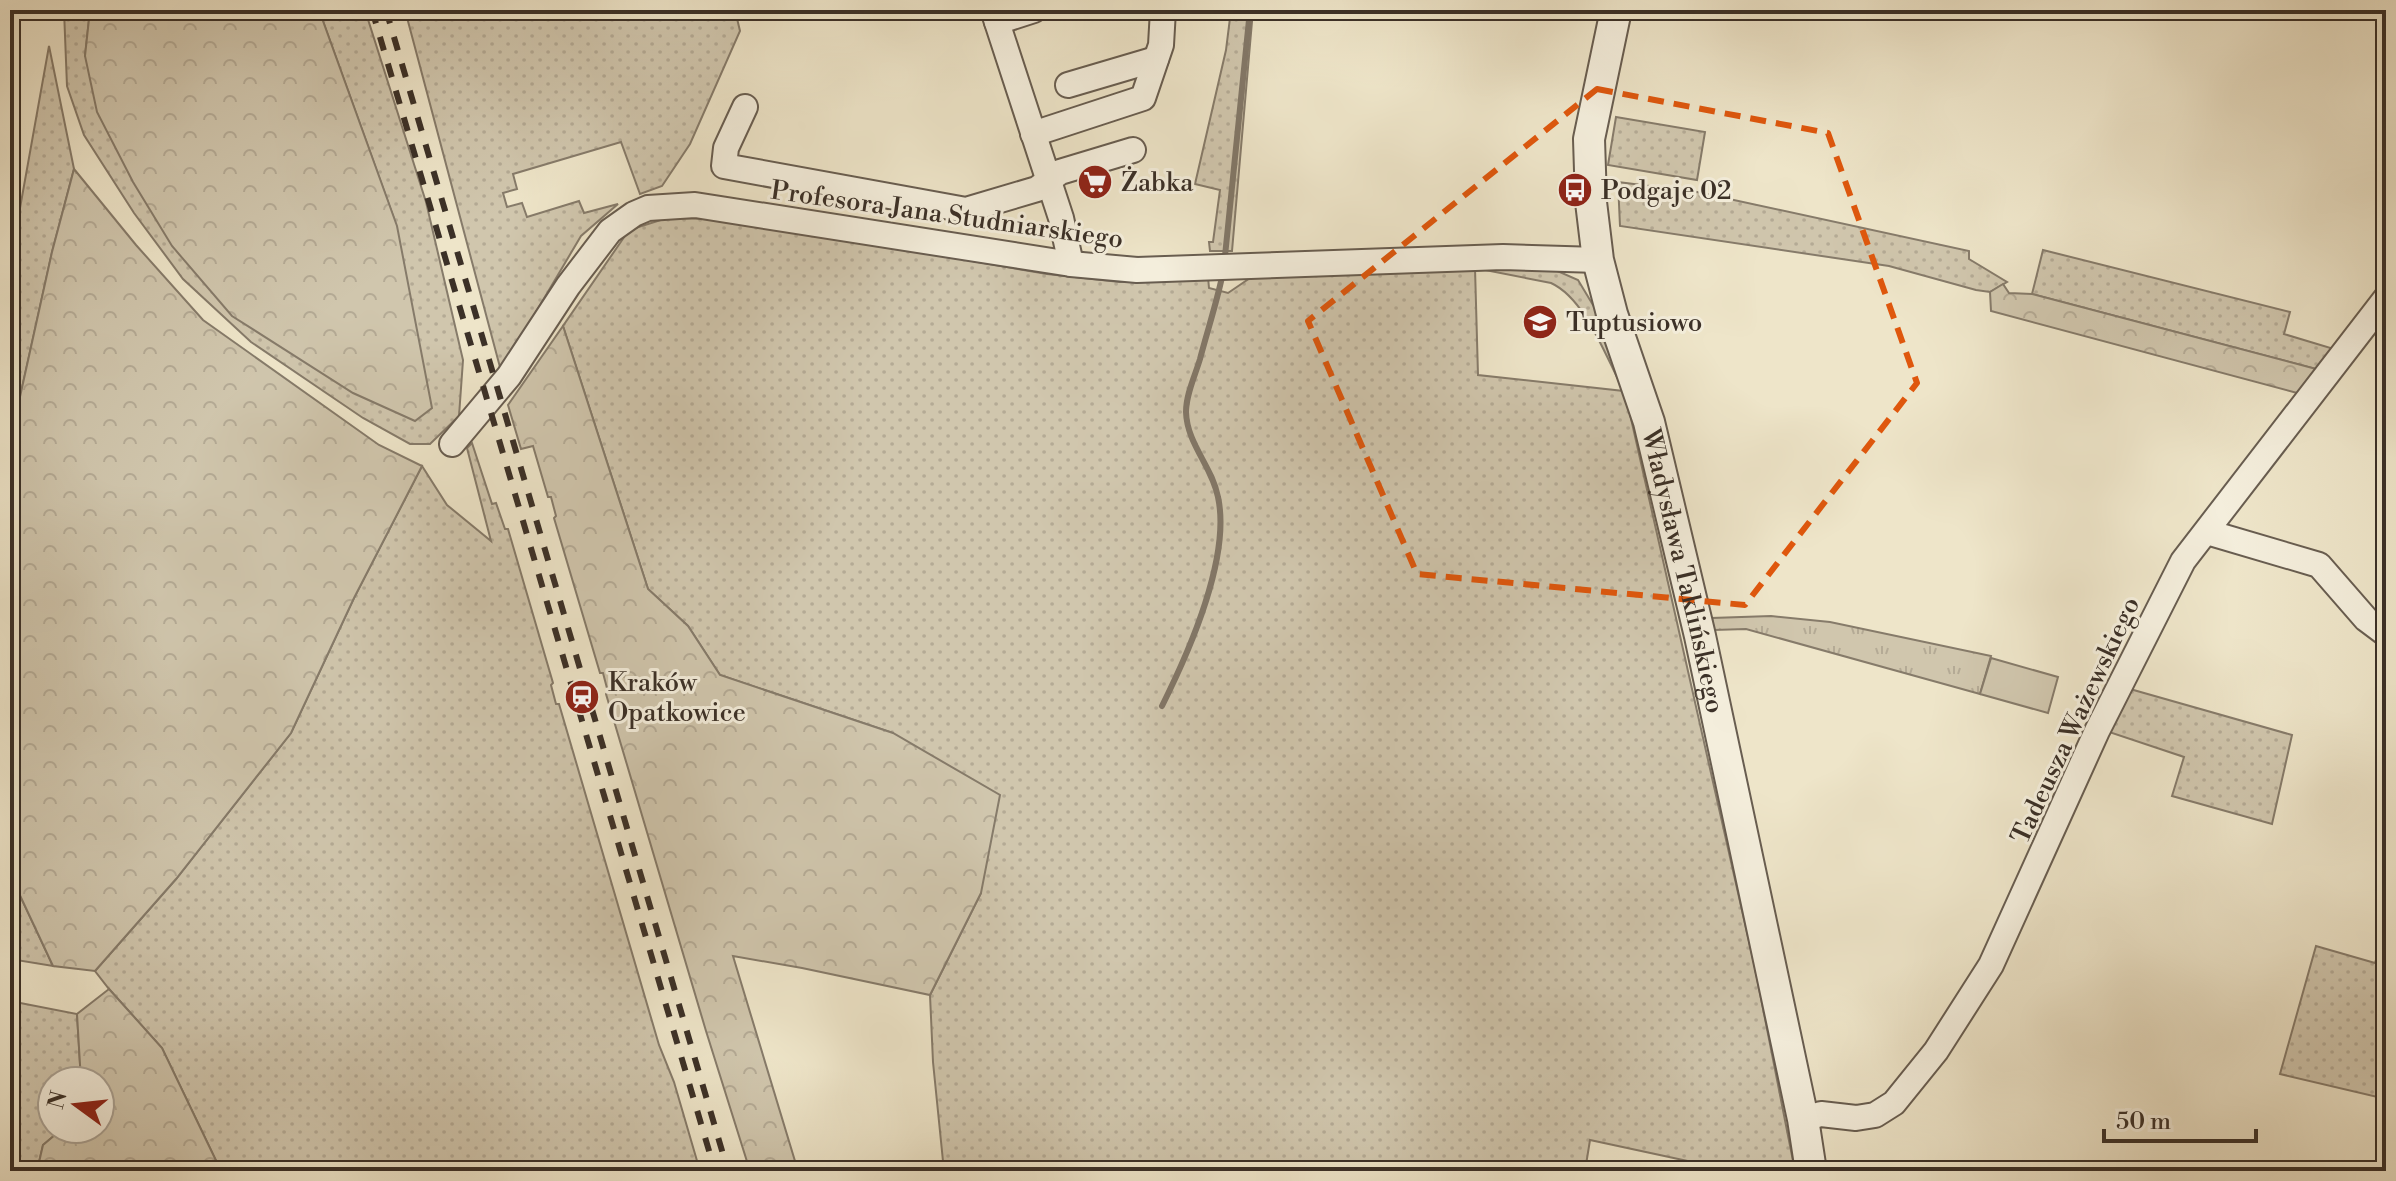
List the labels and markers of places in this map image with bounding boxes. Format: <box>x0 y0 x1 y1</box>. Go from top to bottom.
supermarket icon: Żabka <box>1076 163 1114 201</box>
place label: Żabka <box>1121 166 1194 199</box>
bus stop icon: Podgaje 02 <box>1556 171 1594 209</box>
place label: Podgaje 02 <box>1601 175 1732 207</box>
school or university icon: Tuptusiowo <box>1521 303 1559 341</box>
place label: Tuptusiowo <box>1566 307 1702 339</box>
place label: Kraków Opatkowice <box>608 667 746 729</box>
station icon: Kraków Opatkowice <box>563 678 601 716</box>

